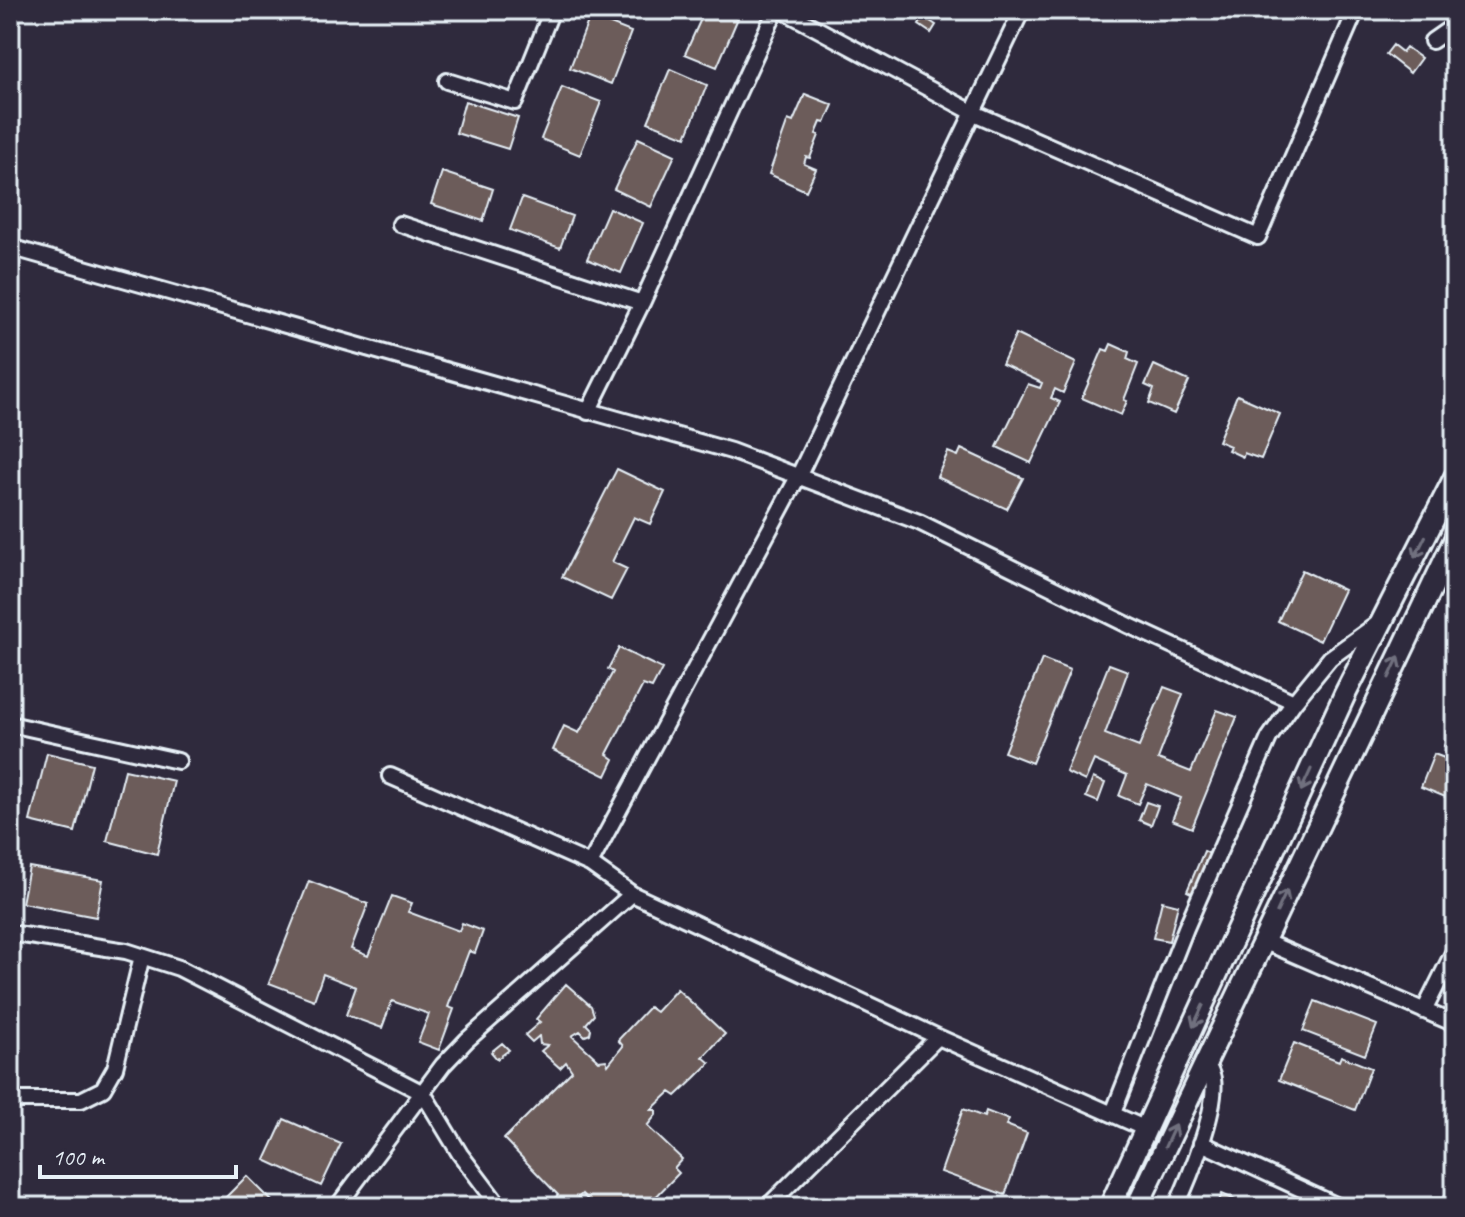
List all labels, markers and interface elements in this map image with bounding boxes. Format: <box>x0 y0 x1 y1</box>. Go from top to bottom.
one-way arrow <box>1412 534 1428 558</box>
one-way arrow <box>1387 655 1402 679</box>
one-way arrow <box>1298 768 1313 792</box>
one-way arrow <box>1275 890 1290 914</box>
one-way arrow <box>1190 1004 1205 1028</box>
one-way arrow <box>1163 1125 1178 1149</box>
scale bar <box>40 1129 236 1179</box>
text: 100 m <box>52 1142 106 1172</box>

